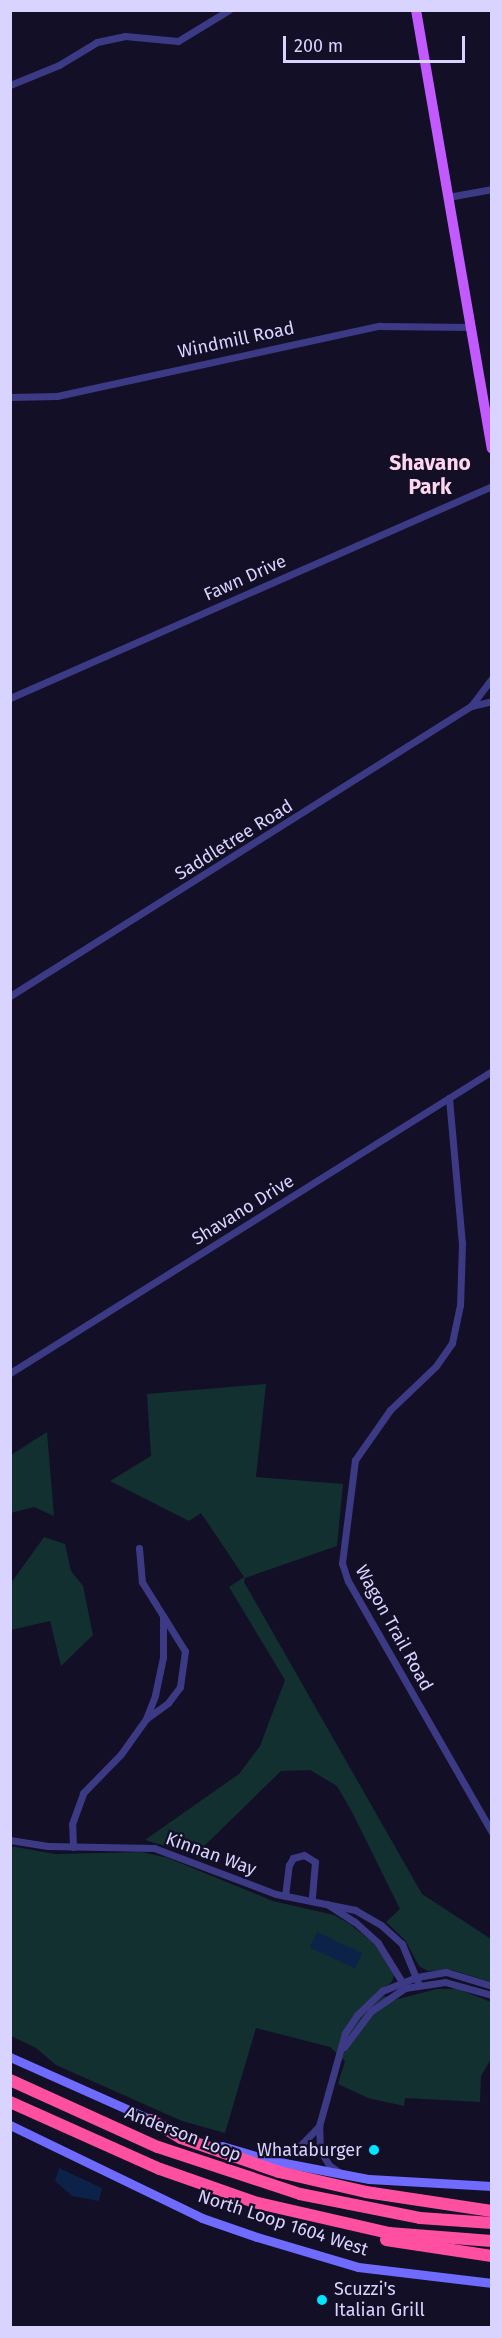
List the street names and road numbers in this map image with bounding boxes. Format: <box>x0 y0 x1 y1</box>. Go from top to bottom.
street label: Windmill Road <box>176 317 296 363</box>
street label: Fawn Drive <box>200 550 290 606</box>
street label: Saddletree Road <box>171 795 297 885</box>
street label: Shavano Drive <box>188 1170 298 1250</box>
street label: Wagon Trail Road <box>351 1561 437 1695</box>
street label: Kinnan Way <box>163 1828 259 1880</box>
street label: Anderson Loop <box>122 2102 244 2166</box>
street label: North Loop 1604 West <box>195 2185 371 2261</box>

